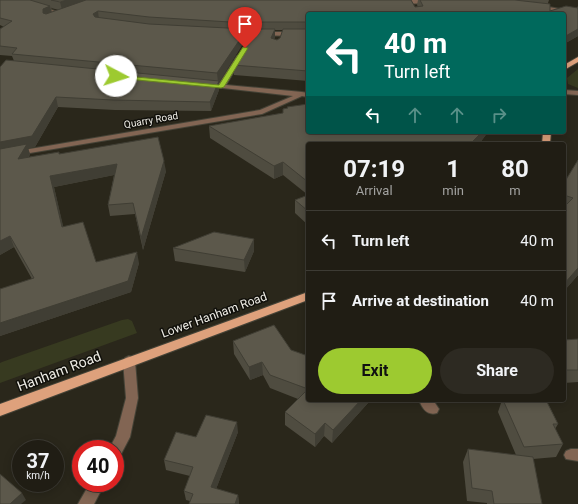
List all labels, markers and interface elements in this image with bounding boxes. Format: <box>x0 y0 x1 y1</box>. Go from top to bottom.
pin <box>228 7.0 262 48</box>
icon: arrive <box>234 13 256 35</box>
text: 40 m <box>384 27 447 60</box>
icon: left <box>318 28 370 80</box>
position arrow <box>95 55 137 97</box>
text: Turn left <box>384 61 450 82</box>
icon: left <box>362 104 384 126</box>
icon: ahead <box>404 104 426 126</box>
icon: ahead <box>446 104 468 126</box>
icon: right <box>488 104 510 126</box>
street label: Quarry Road <box>123 110 179 130</box>
text: 07:19 <box>343 155 405 183</box>
text: 1 <box>446 155 460 183</box>
text: 80 <box>501 155 529 183</box>
text: Arrival <box>356 183 393 198</box>
text: min <box>442 183 464 198</box>
text: m <box>509 183 521 198</box>
icon: left <box>318 230 340 252</box>
text: Turn left <box>352 232 409 250</box>
text: 40 m <box>520 232 554 250</box>
street label: Lower Hanham Road <box>159 289 269 341</box>
icon: arrive <box>318 290 340 312</box>
text: Arrive at destination <box>352 292 489 310</box>
text: 40 m <box>520 292 554 310</box>
street label: Hanham Road <box>15 348 103 394</box>
button: Exit <box>318 348 432 394</box>
button: Share <box>440 348 554 394</box>
speed limit sign: 40 <box>72 440 124 492</box>
text: 37 <box>27 449 49 473</box>
text: km/h <box>26 470 50 481</box>

